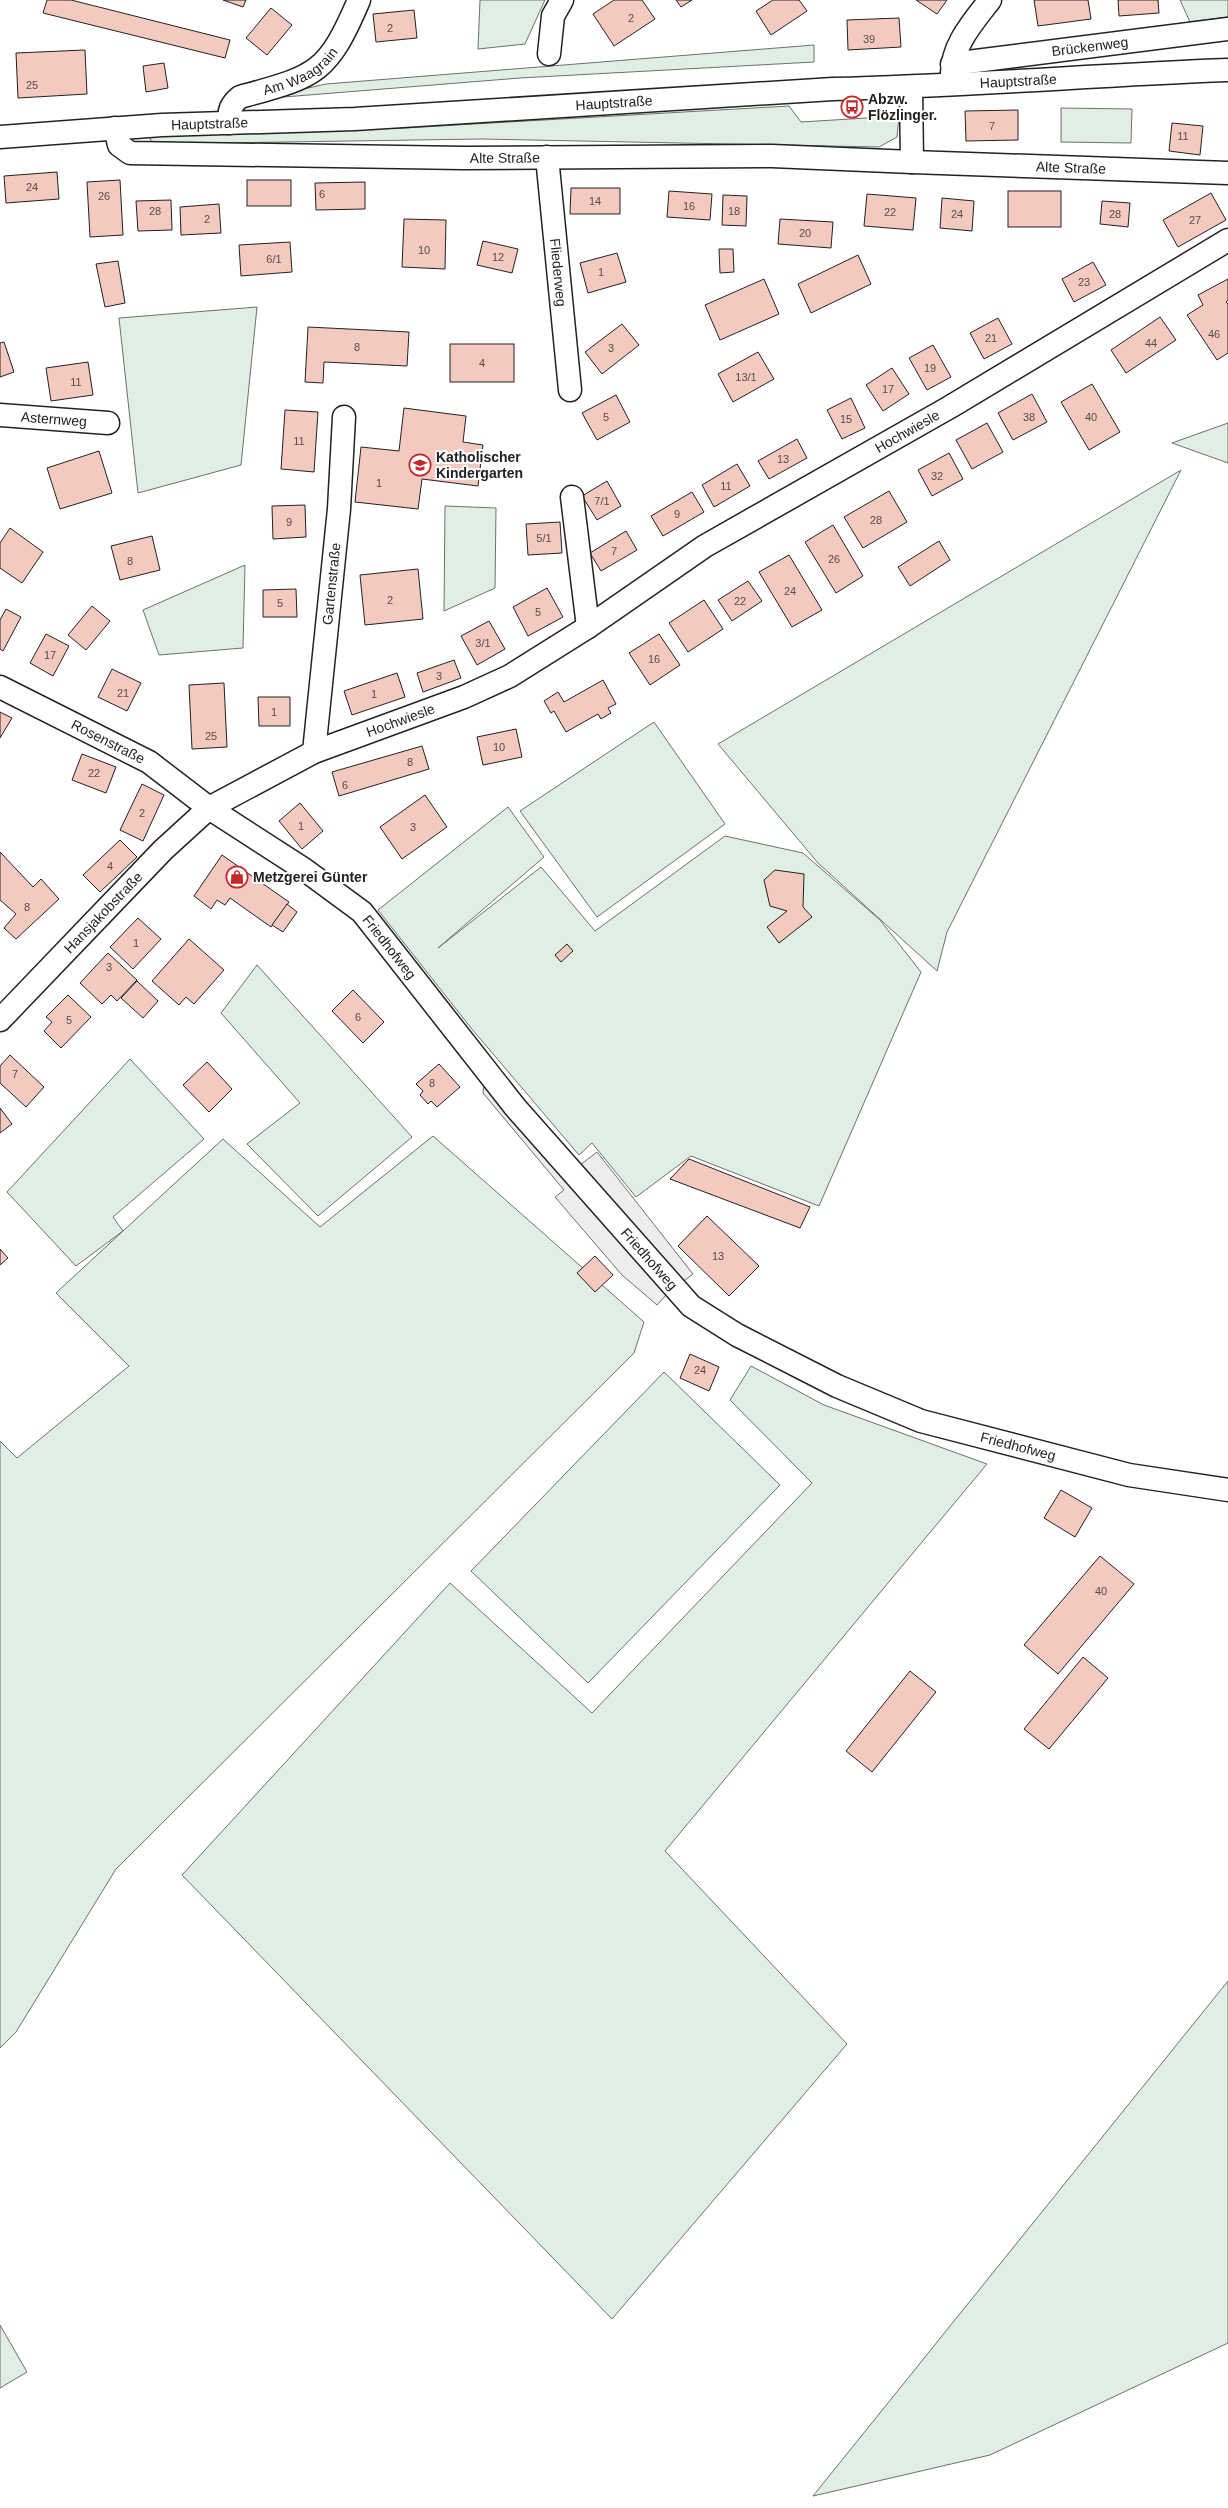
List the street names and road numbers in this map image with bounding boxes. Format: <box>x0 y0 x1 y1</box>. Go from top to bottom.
street label: Brückenweg <box>1051 34 1129 59</box>
street label: Am Waagrain <box>261 44 341 98</box>
street label: Hauptstraße <box>979 71 1057 91</box>
street label: Hauptstraße <box>575 92 653 113</box>
street label: Hauptstraße <box>171 114 249 133</box>
street label: Alte Straße <box>470 150 540 166</box>
street label: Alte Straße <box>1036 158 1106 177</box>
street label: Fliederweg <box>547 238 570 307</box>
street label: Hochwiesle <box>872 407 942 456</box>
street label: Asternweg <box>20 409 87 429</box>
street label: Gartenstraße <box>319 542 343 626</box>
street label: Hochwiesle <box>364 700 437 740</box>
street label: Rosenstraße <box>69 716 148 767</box>
street label: Hansjakobstraße <box>61 869 146 956</box>
street label: Friedhofweg <box>359 912 420 982</box>
street label: Friedhofweg <box>618 1225 681 1293</box>
street label: Friedhofweg <box>979 1429 1057 1464</box>

